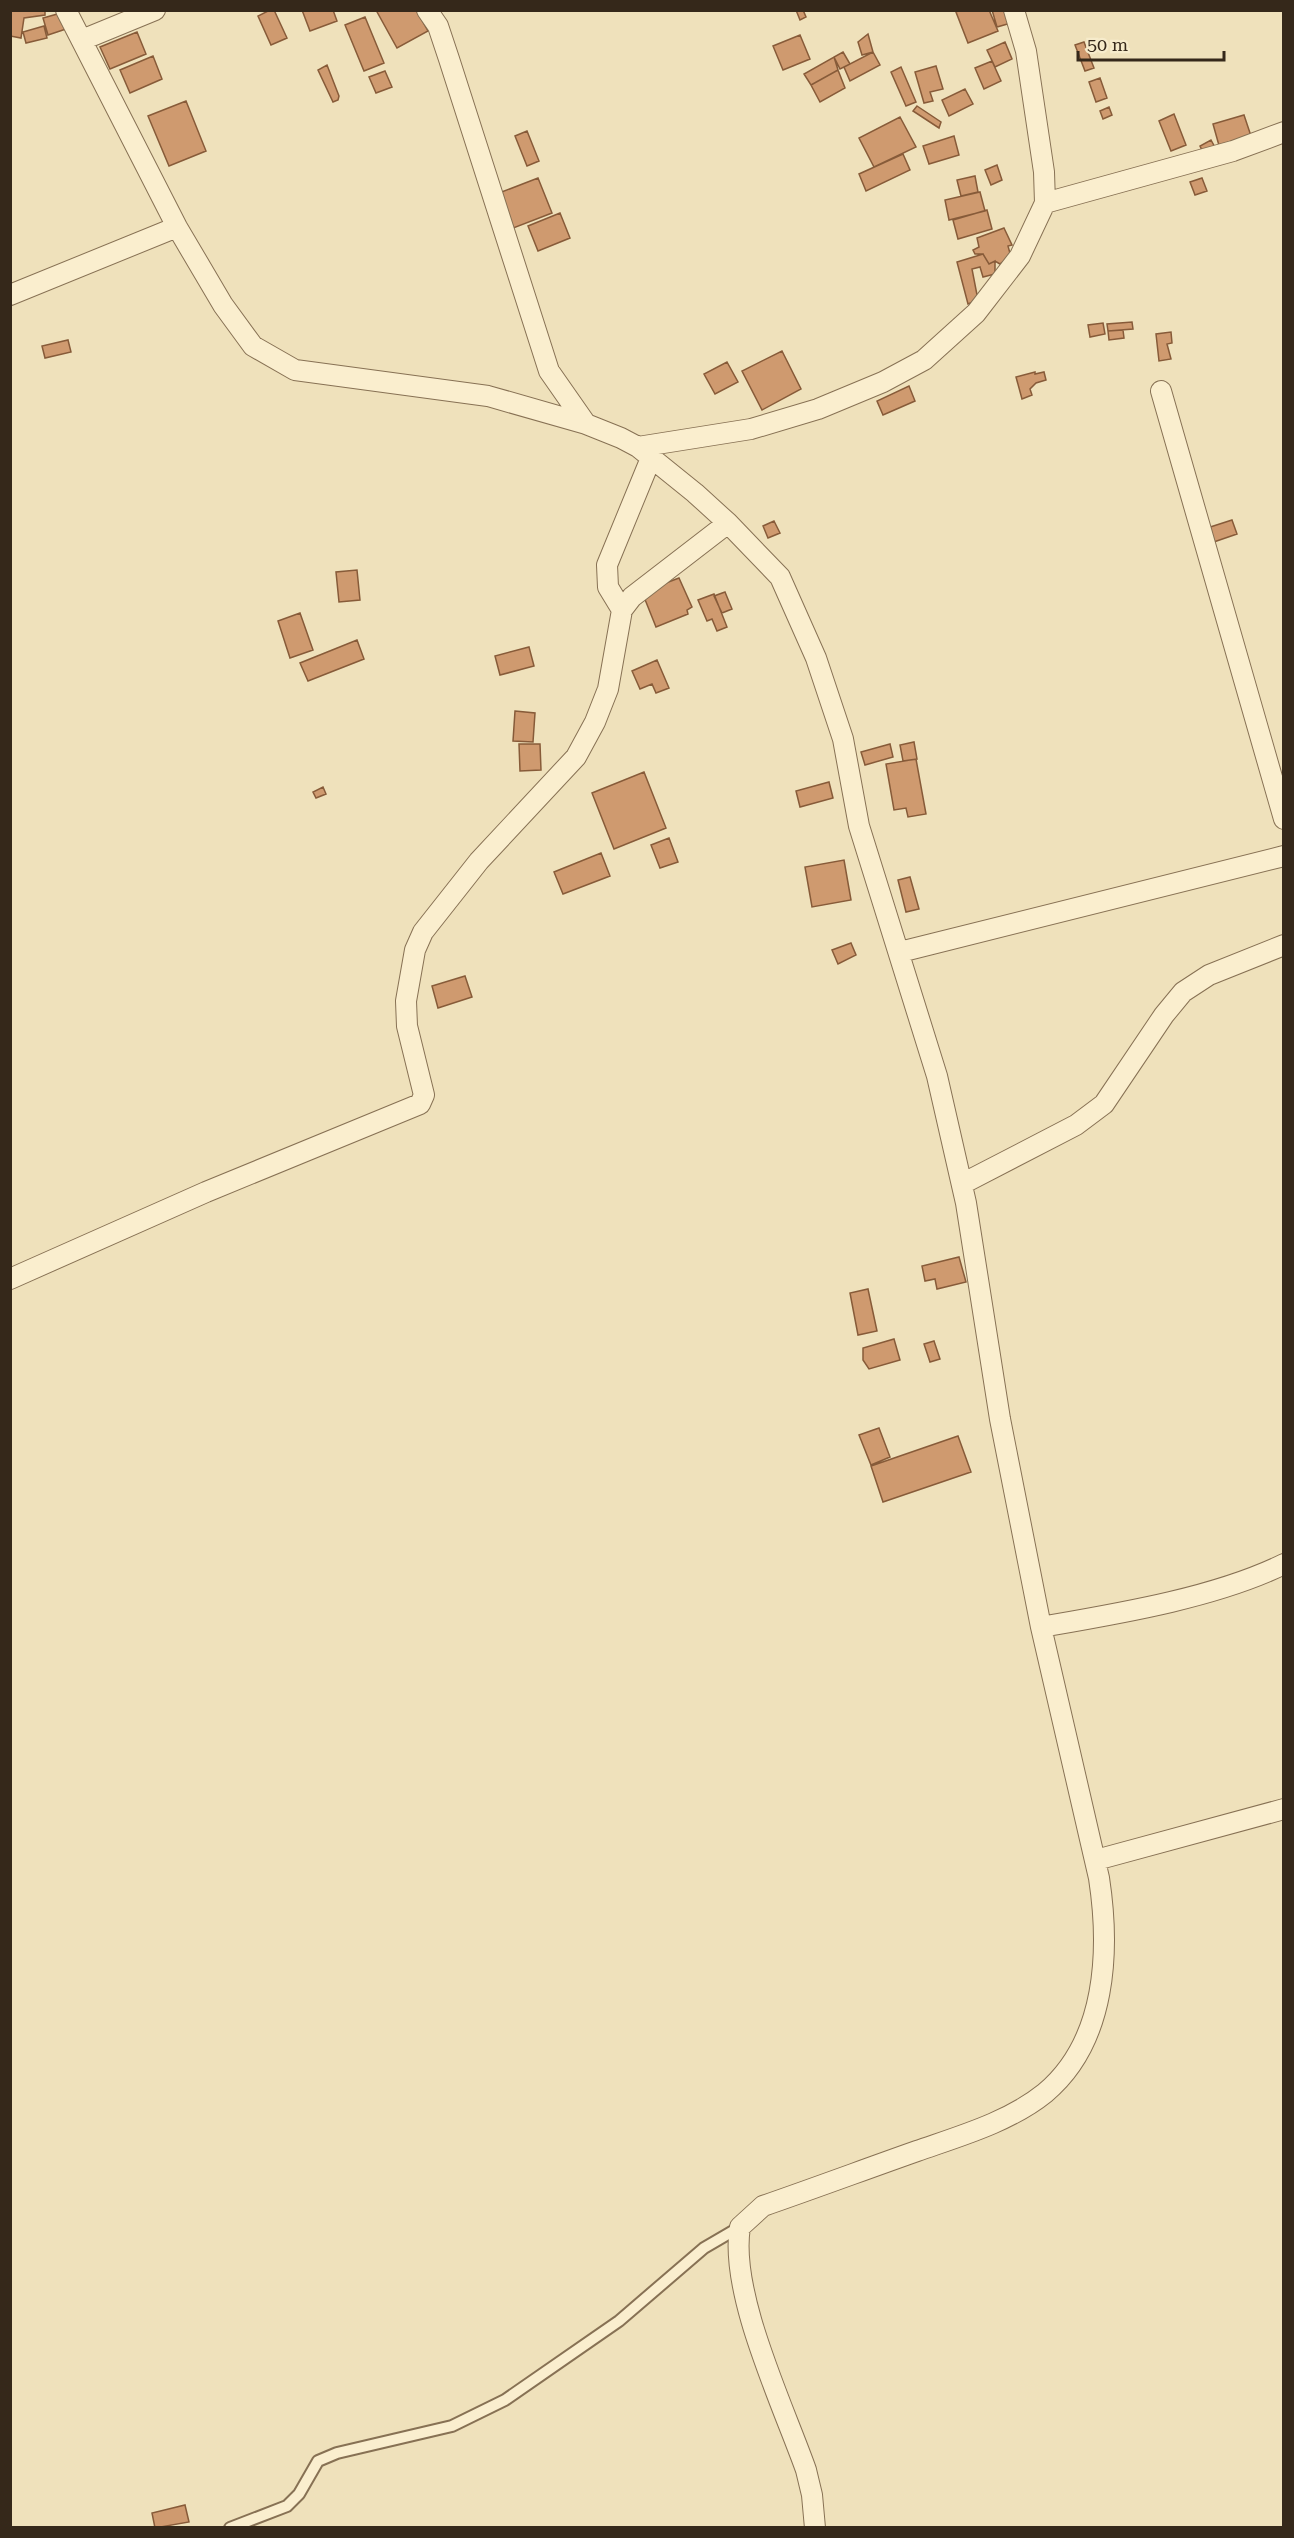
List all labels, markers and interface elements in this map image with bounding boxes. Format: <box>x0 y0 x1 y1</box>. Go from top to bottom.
scale bar <box>1078 24 1224 62</box>
text: 50 m <box>1087 34 1128 55</box>

